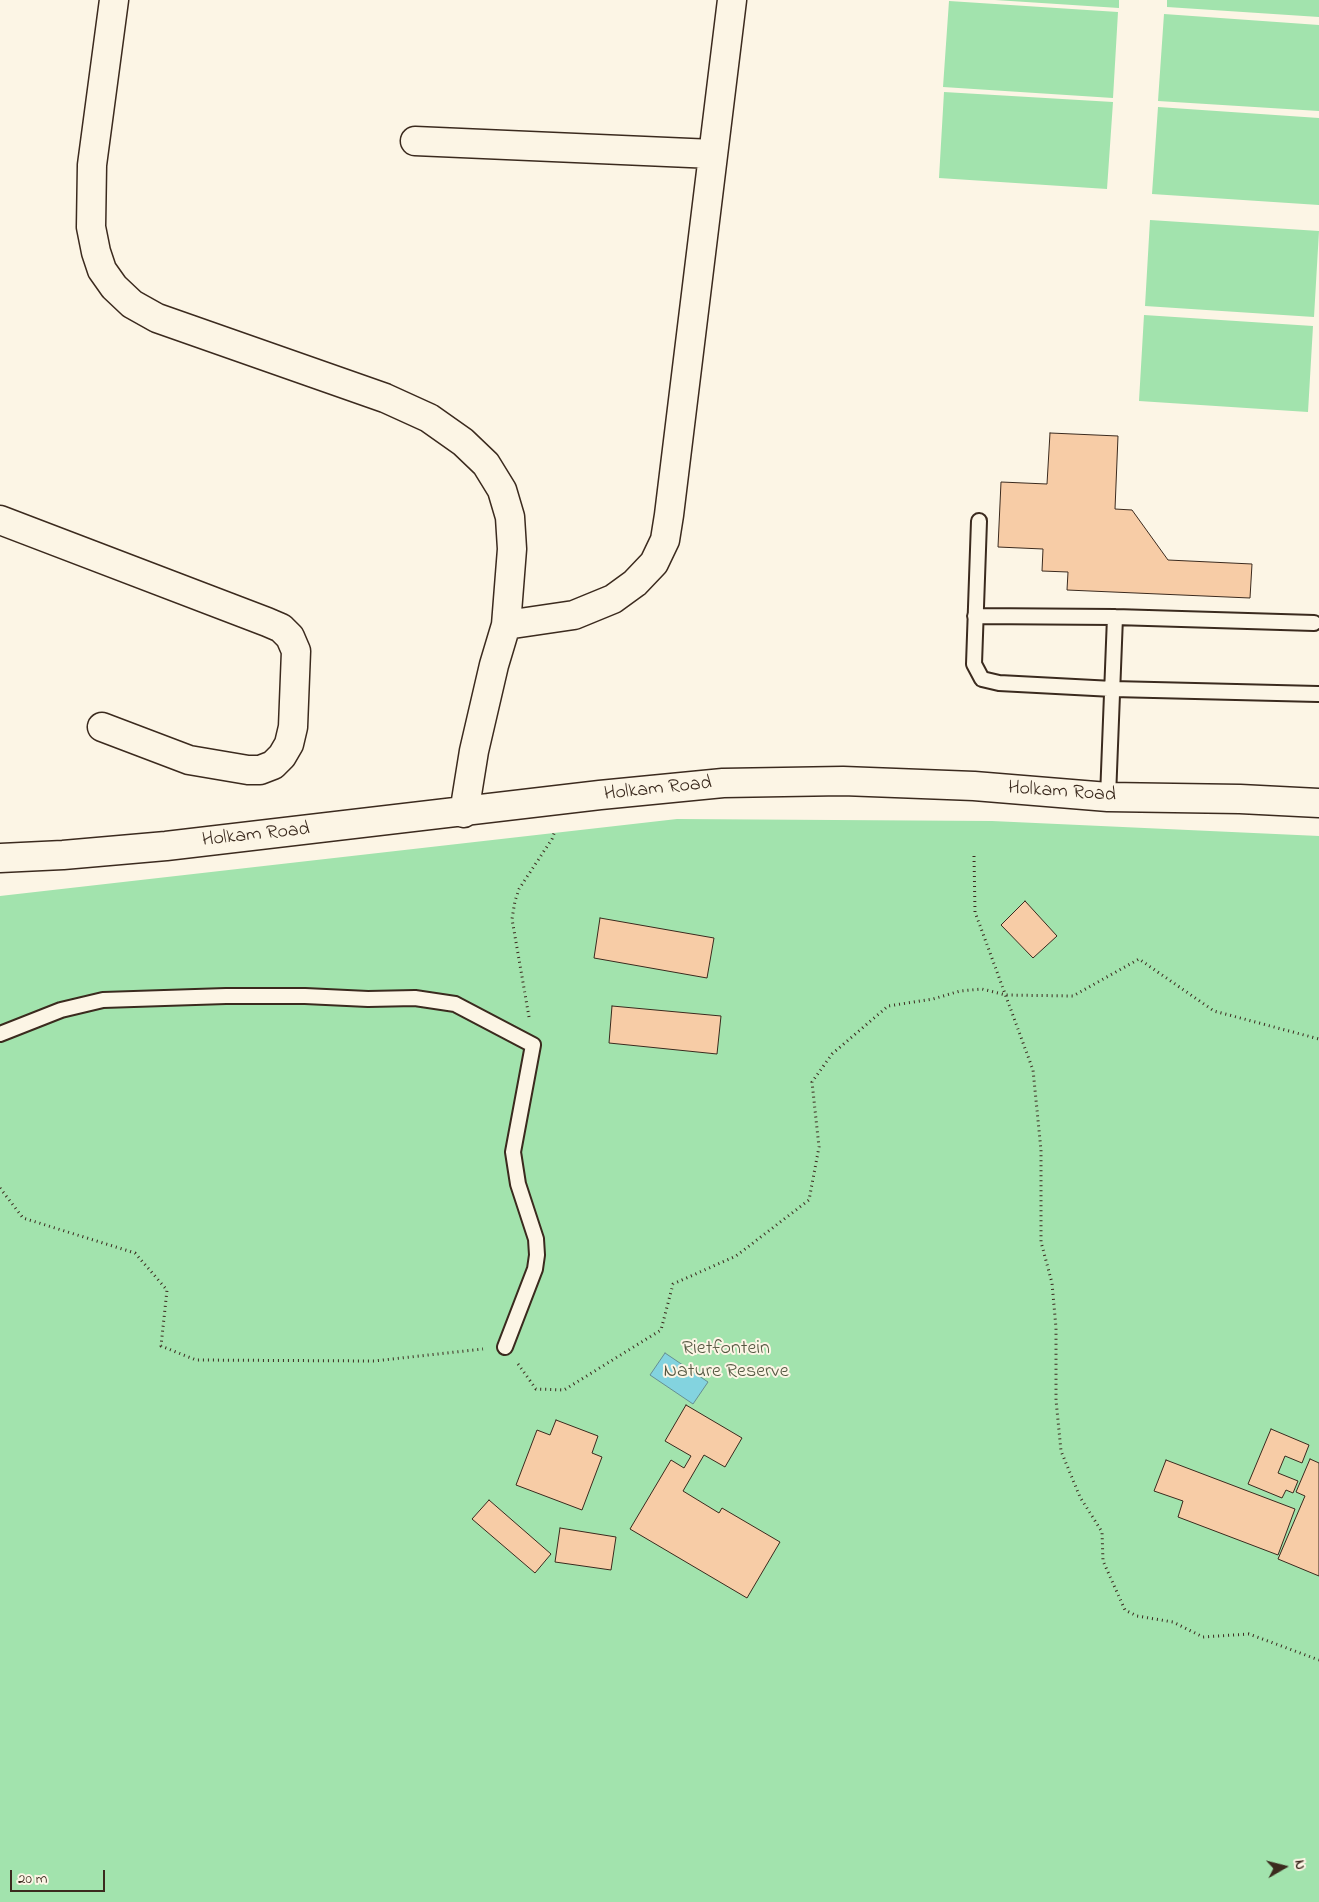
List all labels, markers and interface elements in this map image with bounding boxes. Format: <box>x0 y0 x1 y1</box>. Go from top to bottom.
street label: Holkam Road <box>603 772 713 808</box>
street label: Holkam Road <box>1007 777 1117 809</box>
street label: Holkam Road <box>201 818 311 854</box>
park label: Rietfontein Nature Reserve <box>663 1338 789 1385</box>
north arrow <box>1259 1842 1309 1892</box>
text: N <box>1288 1859 1310 1871</box>
scale bar <box>12 1860 108 1892</box>
text: 20 m <box>18 1868 47 1890</box>

